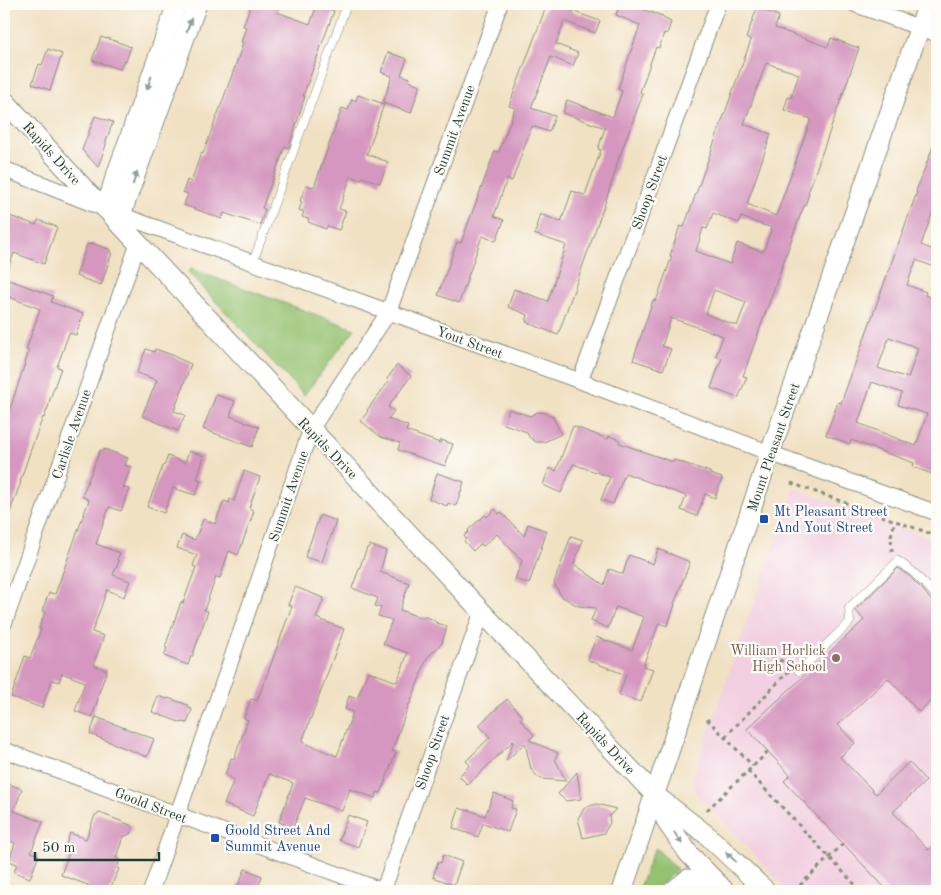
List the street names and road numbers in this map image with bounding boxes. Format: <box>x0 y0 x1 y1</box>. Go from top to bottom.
street label: Summit Avenue <box>432 83 478 178</box>
street label: Rapids Drive <box>20 120 83 188</box>
street label: Shoop Street <box>630 153 670 232</box>
street label: Yout Street <box>435 324 505 361</box>
street label: Mount Pleasant Street <box>745 381 803 514</box>
street label: Carlisle Avenue <box>50 387 94 481</box>
street label: Rapids Drive <box>295 415 360 482</box>
street label: Summit Avenue <box>267 449 311 544</box>
street label: Rapids Drive <box>573 710 637 777</box>
street label: Shoop Street <box>414 713 452 792</box>
street label: Goold Street <box>113 786 189 826</box>

